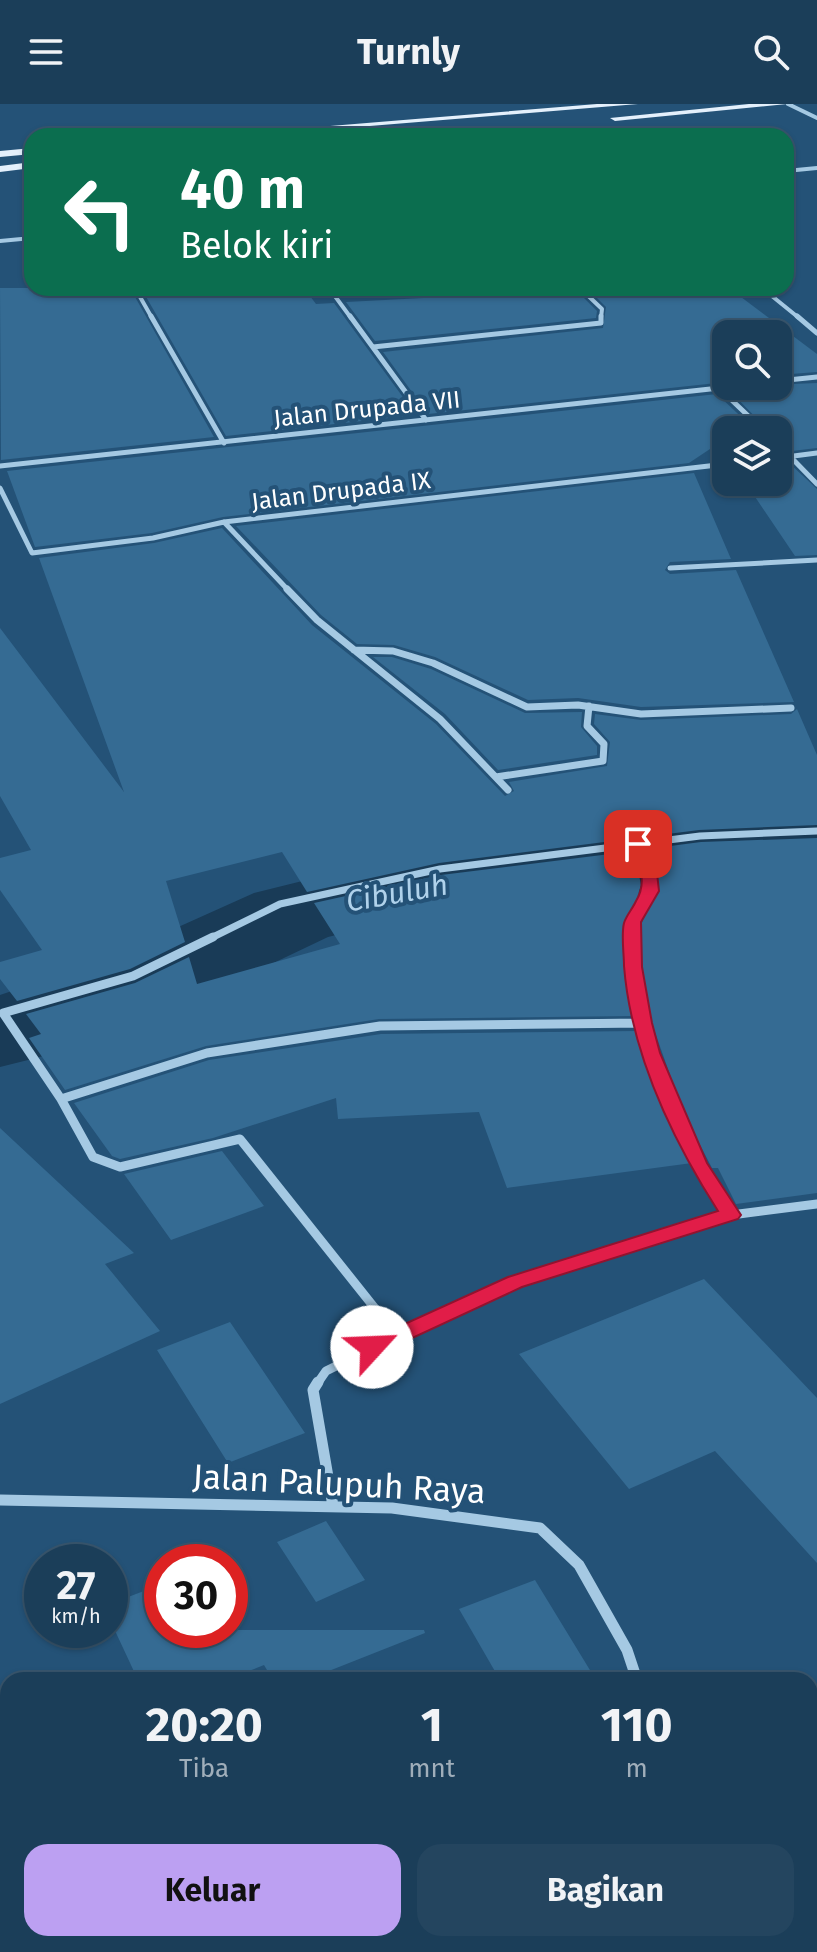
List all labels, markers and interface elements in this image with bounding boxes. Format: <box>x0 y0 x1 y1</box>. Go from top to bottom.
icon: menu <box>24 30 68 74</box>
text: Turnly <box>357 30 460 74</box>
icon: search <box>749 30 793 74</box>
text: 40 m <box>180 156 305 223</box>
icon: left <box>48 160 152 264</box>
text: Belok kiri <box>180 224 334 268</box>
map controls <box>712 320 792 496</box>
button: search <box>712 320 792 400</box>
street label: Jalan Drupada VII <box>272 385 462 433</box>
button: layers <box>712 416 792 496</box>
street label: Jalan Drupada IX <box>250 466 432 516</box>
pin <box>604 810 672 878</box>
icon: arrive <box>616 822 660 866</box>
water label: Cibuluh <box>343 866 451 920</box>
position arrow <box>330 1305 414 1389</box>
street label: Jalan Palupuh Raya <box>191 1456 487 1512</box>
speed limit sign: 30 <box>144 1544 248 1648</box>
text: 27 <box>57 1562 96 1610</box>
text: km/h <box>51 1604 101 1628</box>
text: 20:20 <box>146 1696 263 1754</box>
text: 1 <box>421 1696 443 1754</box>
text: 110 <box>601 1696 672 1754</box>
text: Tiba <box>179 1753 229 1784</box>
text: mnt <box>408 1753 455 1784</box>
text: m <box>625 1753 648 1784</box>
button: Keluar <box>24 1844 401 1936</box>
button: Bagikan <box>417 1844 794 1936</box>

